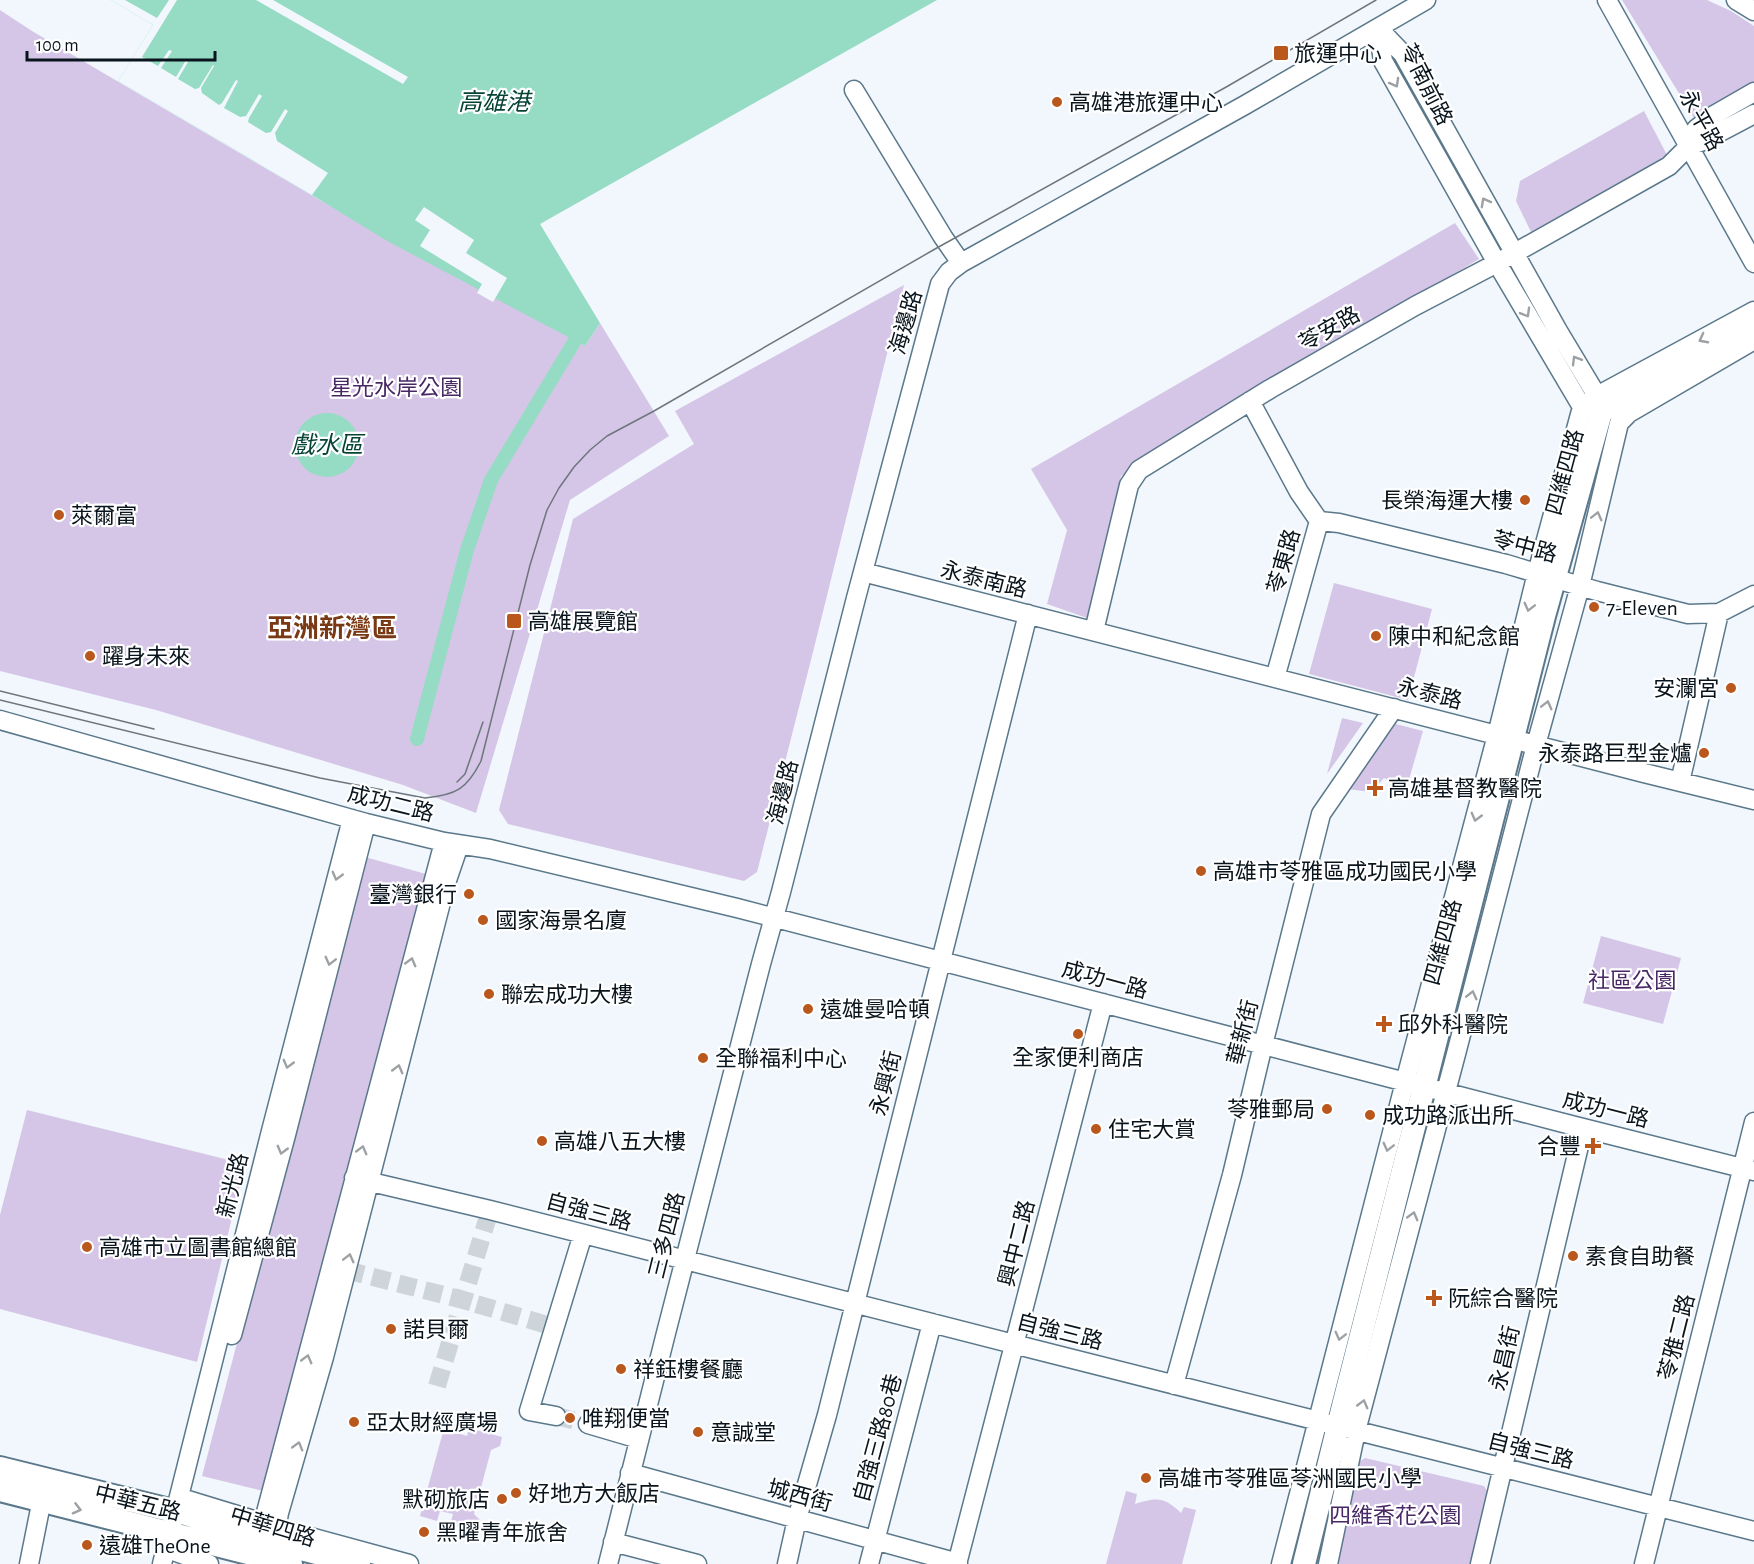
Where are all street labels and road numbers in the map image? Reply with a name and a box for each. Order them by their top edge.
street label: 苓南前路 [1396,40,1457,129]
street label: 永平路 [1676,86,1728,155]
street label: 海邊路 [885,287,926,357]
street label: 苓安路 [1295,302,1364,355]
street label: 四維四路 [1542,427,1587,518]
street label: 苓東路 [1263,526,1304,596]
street label: 苓中路 [1490,527,1560,566]
street label: 永泰南路 [938,558,1029,601]
street label: 永泰路 [1395,674,1465,713]
street label: 海邊路 [763,757,802,827]
street label: 成功二路 [345,782,436,825]
street label: 四維四路 [1420,897,1465,988]
street label: 成功一路 [1059,957,1150,1002]
street label: 華新街 [1223,997,1262,1067]
street label: 永興街 [866,1048,905,1118]
street label: 成功一路 [1560,1088,1651,1131]
street label: 新光路 [213,1150,252,1220]
street label: 自強三路 [543,1189,634,1234]
street label: 三多四路 [645,1190,688,1281]
street label: 興中二路 [995,1198,1038,1289]
street label: 苓雅二路 [1655,1292,1698,1383]
street label: 自強三路 [1014,1310,1105,1353]
street label: 永昌街 [1486,1323,1523,1393]
street label: 自強三路80巷 [849,1371,906,1505]
street label: 自強三路 [1485,1429,1576,1472]
street label: 城西街 [765,1476,835,1515]
street label: 中華五路 [92,1481,183,1524]
street label: 中華四路 [227,1503,318,1550]

